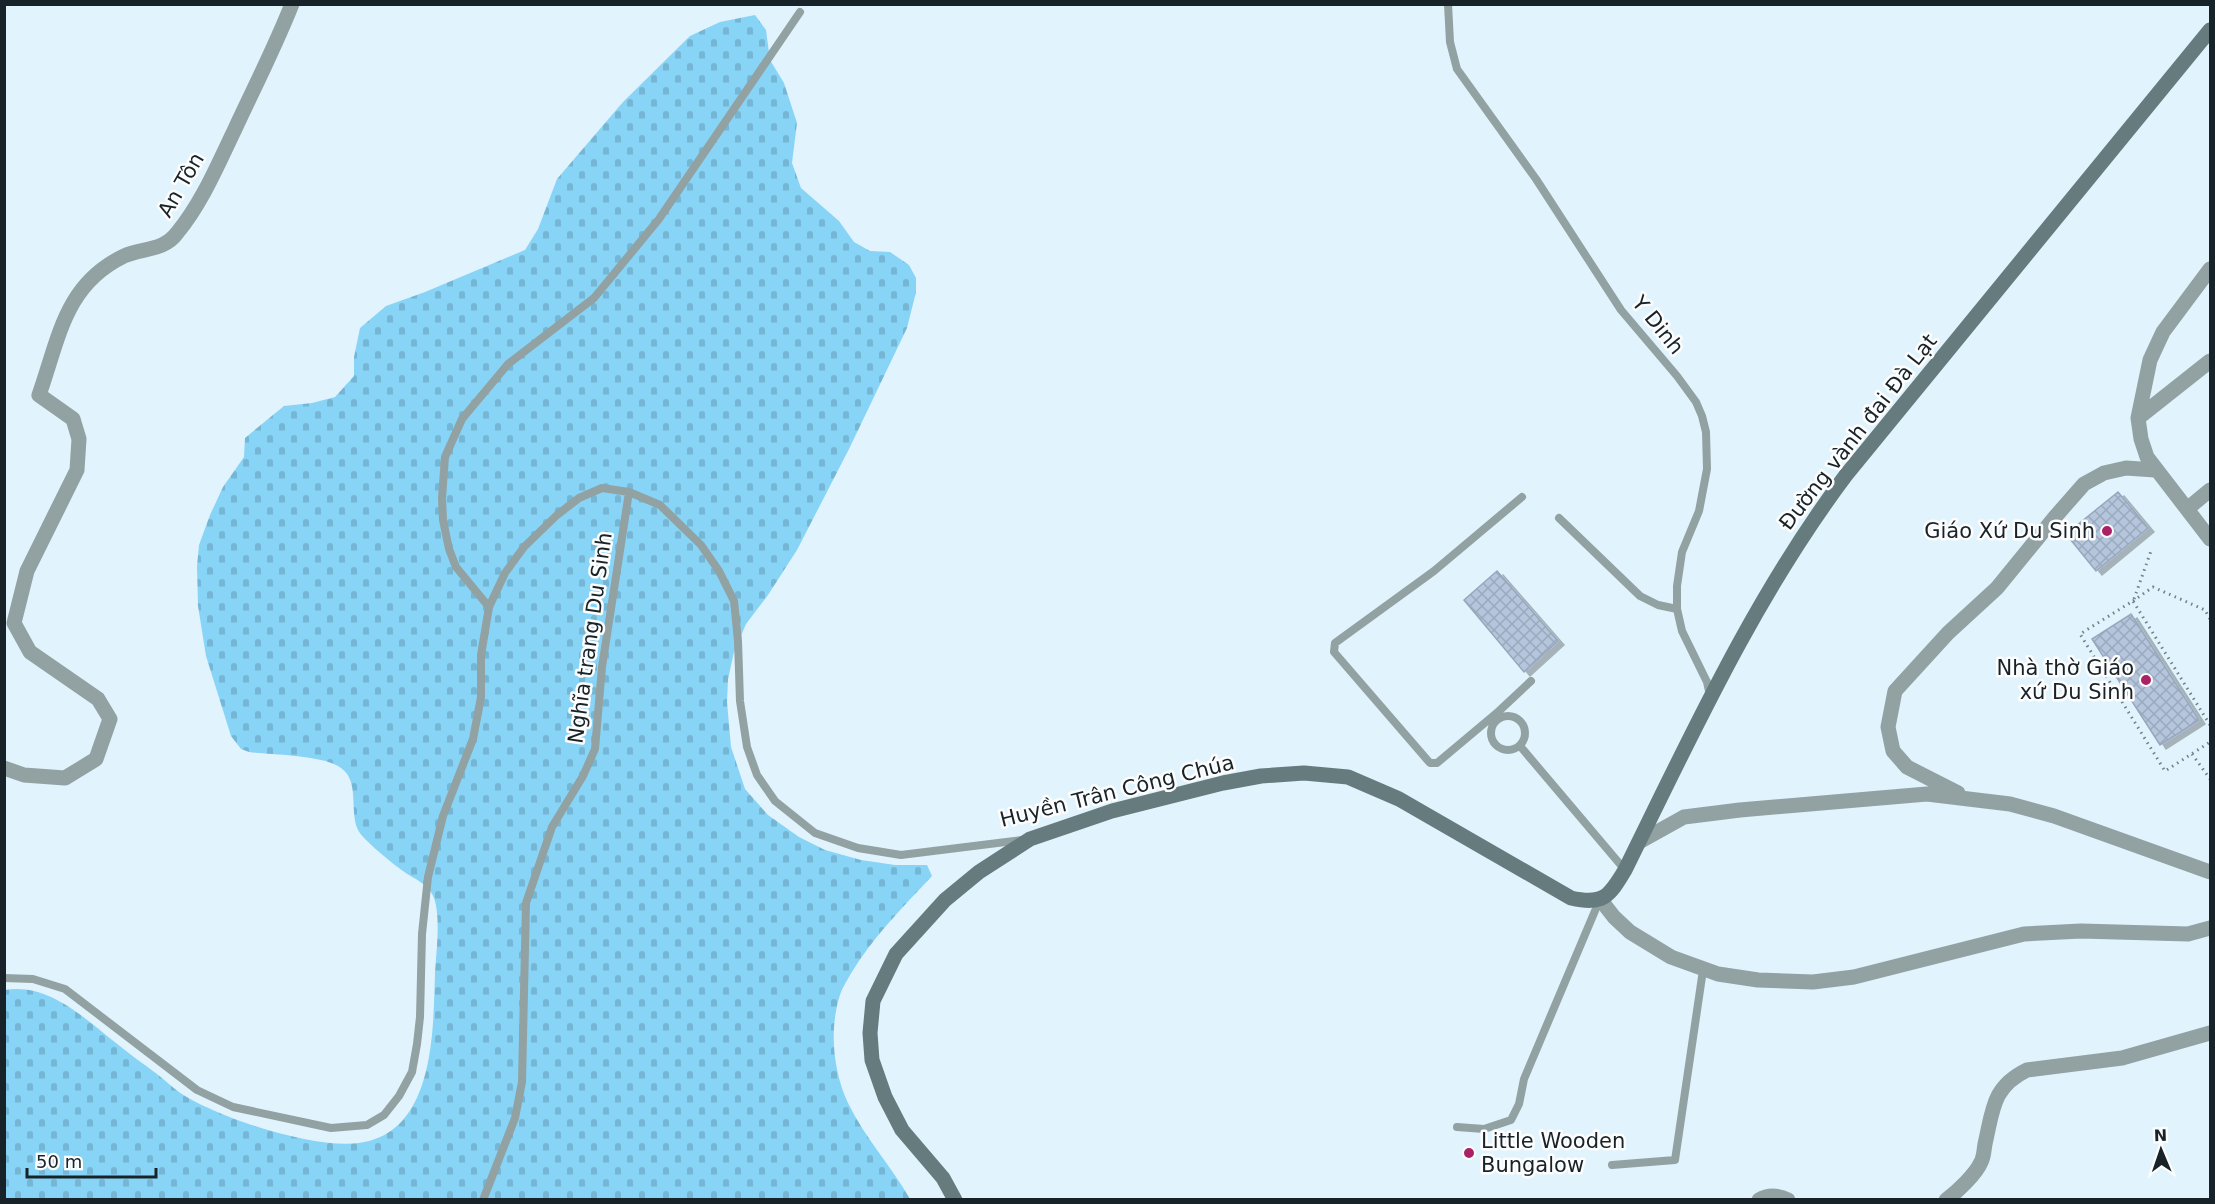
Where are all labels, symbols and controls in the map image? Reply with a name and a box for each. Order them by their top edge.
street label: An Tôn [153,148,209,222]
street label: Y Dinh [1627,290,1689,359]
street label: Đường vành đai Đà Lạt [1774,329,1942,535]
place label: Giáo Xứ Du Sinh [1924,519,2095,543]
marker: Giáo Xứ Du Sinh [2100,524,2114,538]
street label: Nghĩa trang Du Sinh [563,531,617,745]
place label: Nhà thờ Giáo xứ Du Sinh [1997,656,2134,704]
marker: Nhà thờ Giáo xứ Du Sinh [2139,673,2153,687]
street label: Huyền Trân Công Chúa [997,750,1237,832]
north arrow [2131,1120,2191,1180]
text: N [2153,1126,2168,1145]
place label: Little Wooden Bungalow [1481,1129,1625,1177]
scale bar [27,1141,156,1179]
marker: Little Wooden Bungalow [1462,1146,1476,1160]
text: 50 m [36,1151,82,1172]

